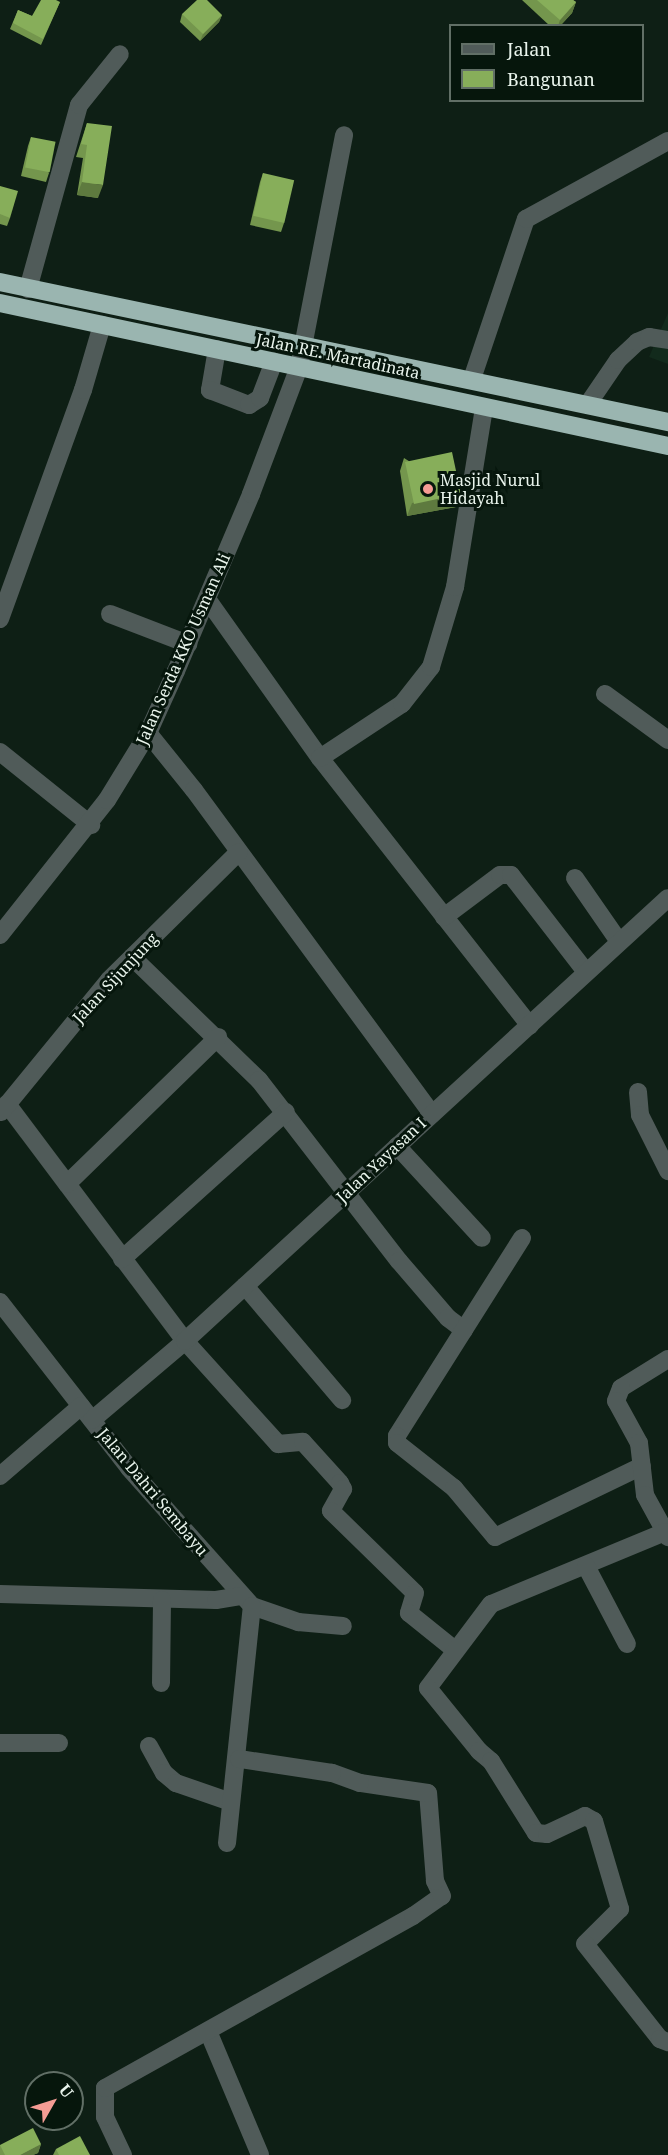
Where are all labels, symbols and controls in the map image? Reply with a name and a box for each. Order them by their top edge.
legend [449,24,644,102]
text: Jalan [507,37,551,61]
text: Bangunan [507,67,595,91]
street label: Jalan RE. Martadinata [254,329,422,383]
place label: Masjid Nurul Hidayah [440,470,540,508]
marker: Masjid Nurul Hidayah [421,482,435,496]
street label: Jalan Serda KKO Usman Ali [132,550,234,748]
street label: Jalan Sijunjung [68,929,162,1027]
street label: Jalan Yayasan I [332,1114,430,1206]
street label: Jalan Dahri Sembayu [94,1424,212,1560]
north arrow [24,2071,84,2131]
text: U [54,2079,79,2102]

